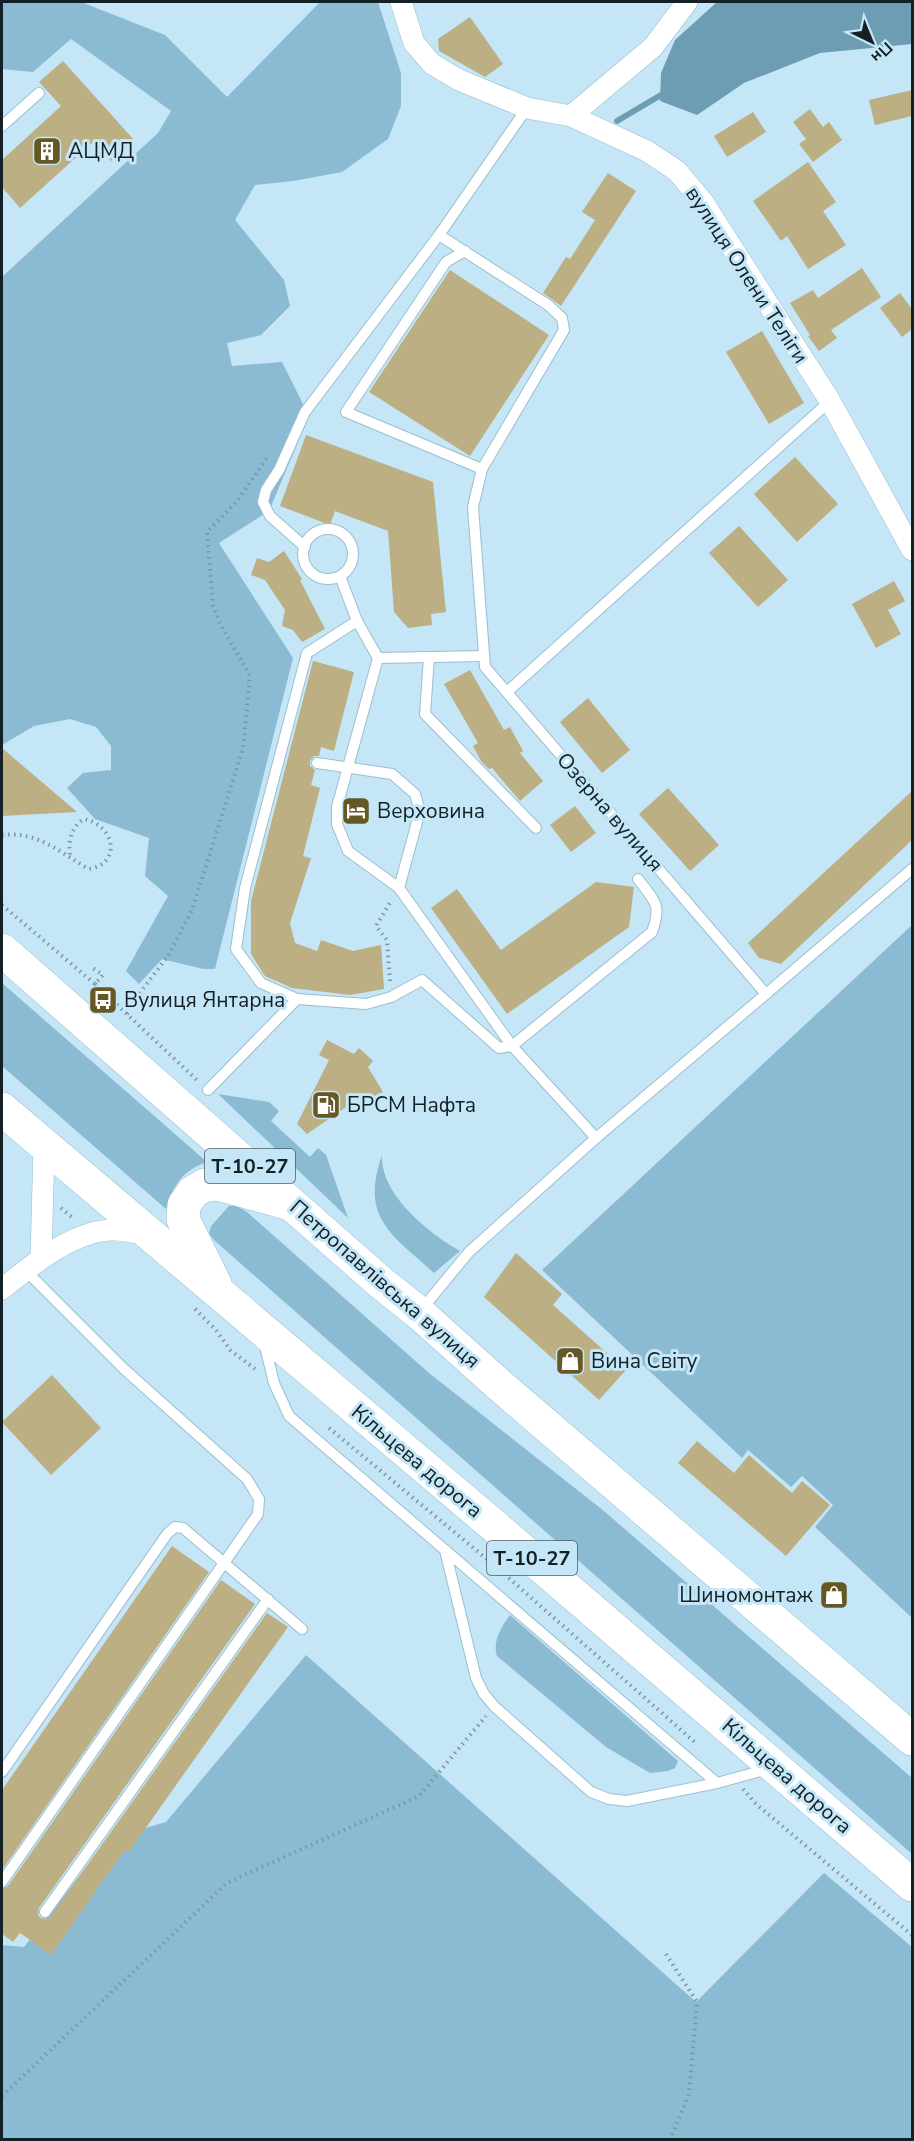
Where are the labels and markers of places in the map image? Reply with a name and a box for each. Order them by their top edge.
building icon: АЦМД [31,135,63,167]
place label: АЦМД [68,137,134,165]
hotel icon: Верховина [340,795,372,827]
place label: Верховина [377,797,485,825]
bus stop icon: Вулиця Янтарна [87,984,119,1016]
place label: Вулиця Янтарна [124,986,285,1014]
fuel station icon: БРСМ Нафта [310,1089,342,1121]
place label: БРСМ Нафта [347,1091,476,1119]
shop icon: Вина Світу [554,1345,586,1377]
place label: Вина Світу [591,1347,698,1375]
shop icon: Шиномонтаж [818,1579,850,1611]
place label: Шиномонтаж [679,1581,814,1609]

